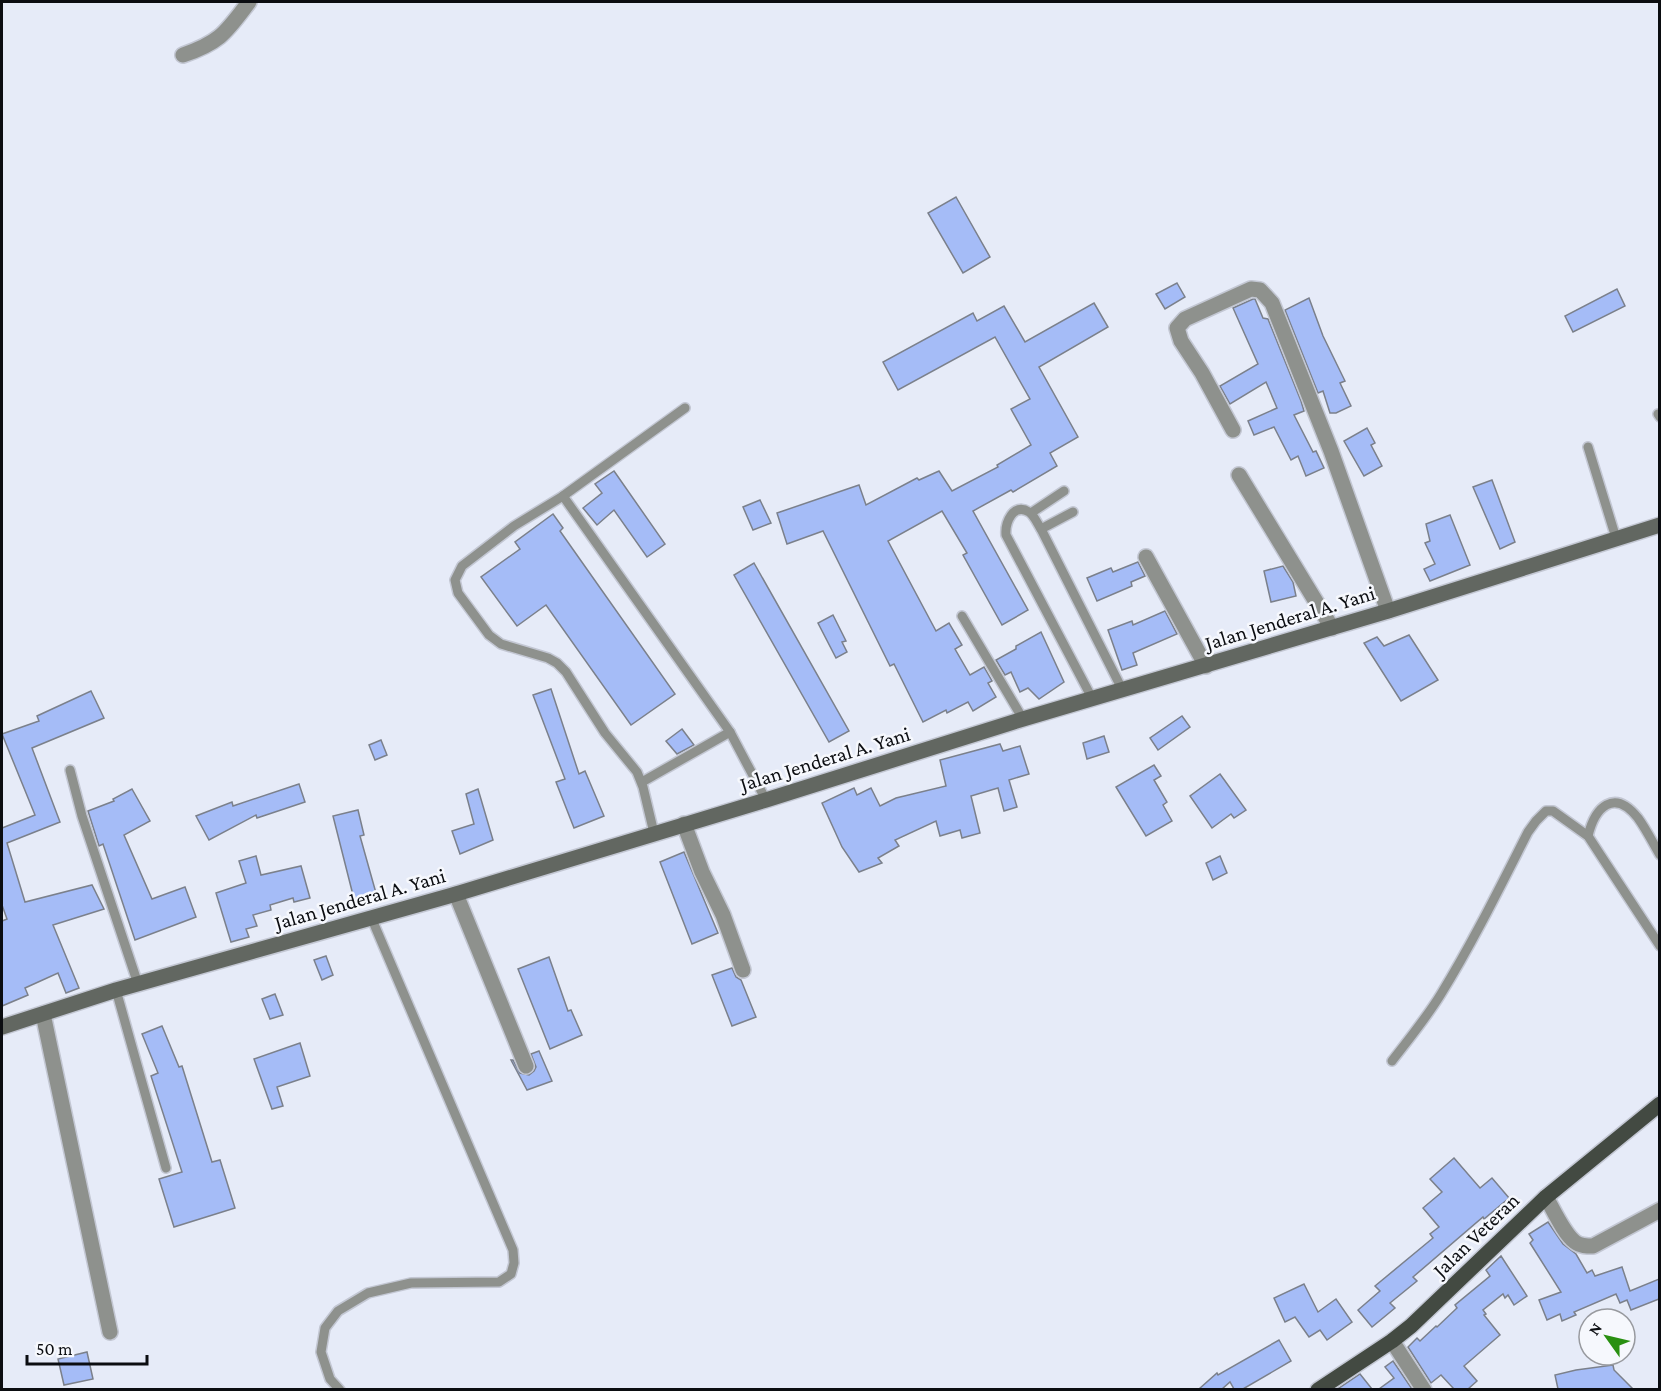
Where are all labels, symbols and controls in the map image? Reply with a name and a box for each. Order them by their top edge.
street label: Jalan Jenderal A. Yani [1200,581,1378,656]
street label: Jalan Jenderal A. Yani [735,722,913,797]
street label: Jalan Jenderal A. Yani [270,863,449,935]
street label: Jalan Veteran [1426,1188,1524,1284]
north arrow [1577,1307,1637,1367]
text: N [1585,1320,1605,1338]
scale bar [27,1328,147,1366]
text: 50 m [36,1339,73,1359]

